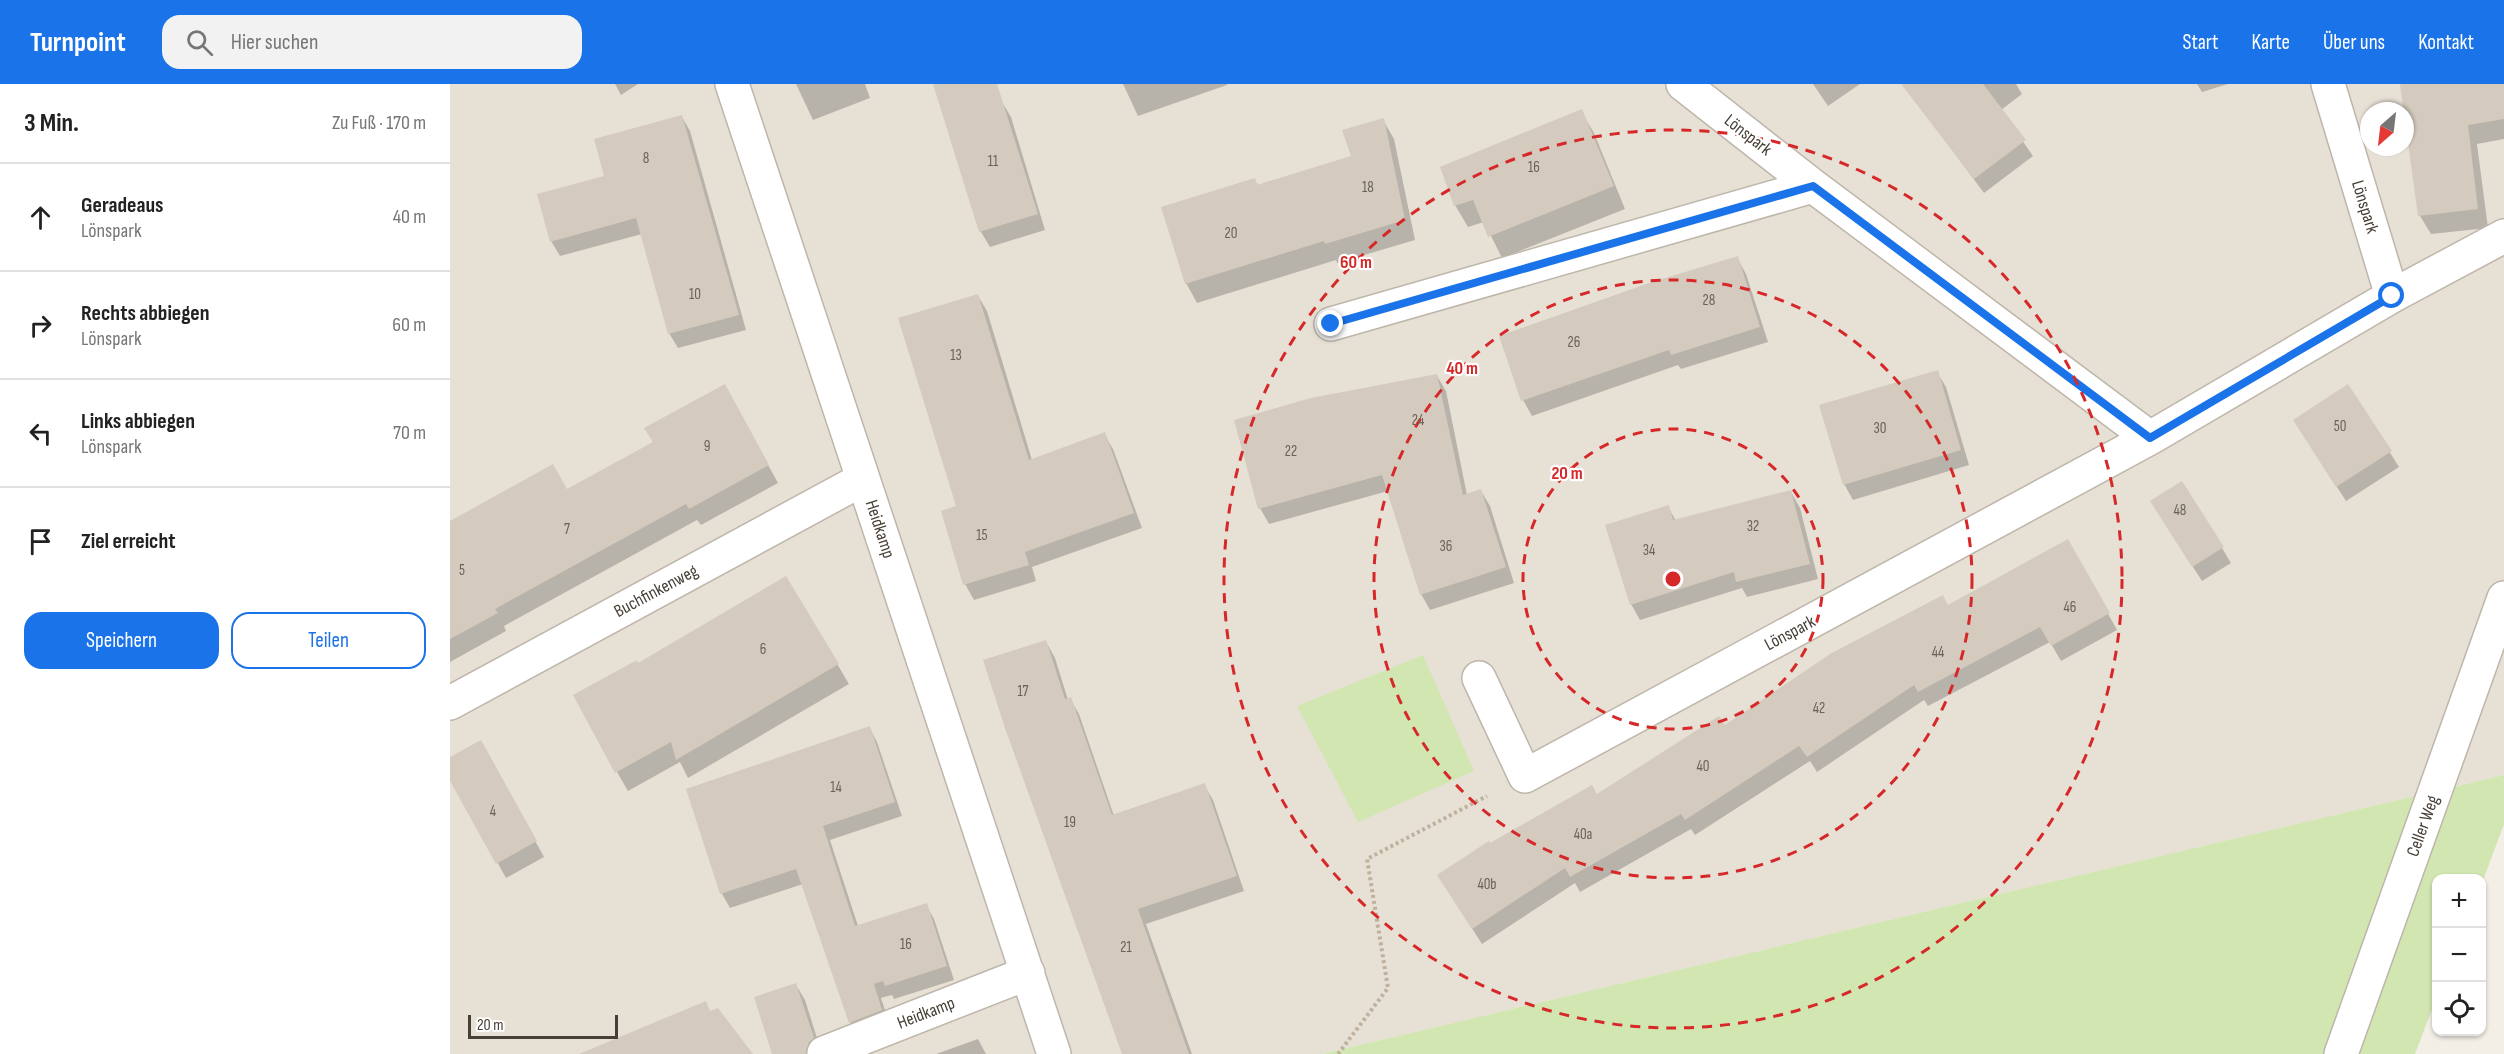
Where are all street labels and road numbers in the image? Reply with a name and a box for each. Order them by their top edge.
street label: Lönspark [1720,110,1776,160]
street label: Lönspark [2347,178,2383,236]
street label: Heidkamp [861,497,899,561]
street label: Buchfinkenweg [610,560,702,622]
street label: Lönspark [1761,611,1819,655]
street label: Celler Weg [2402,793,2444,859]
street label: Heidkamp [894,992,958,1034]

